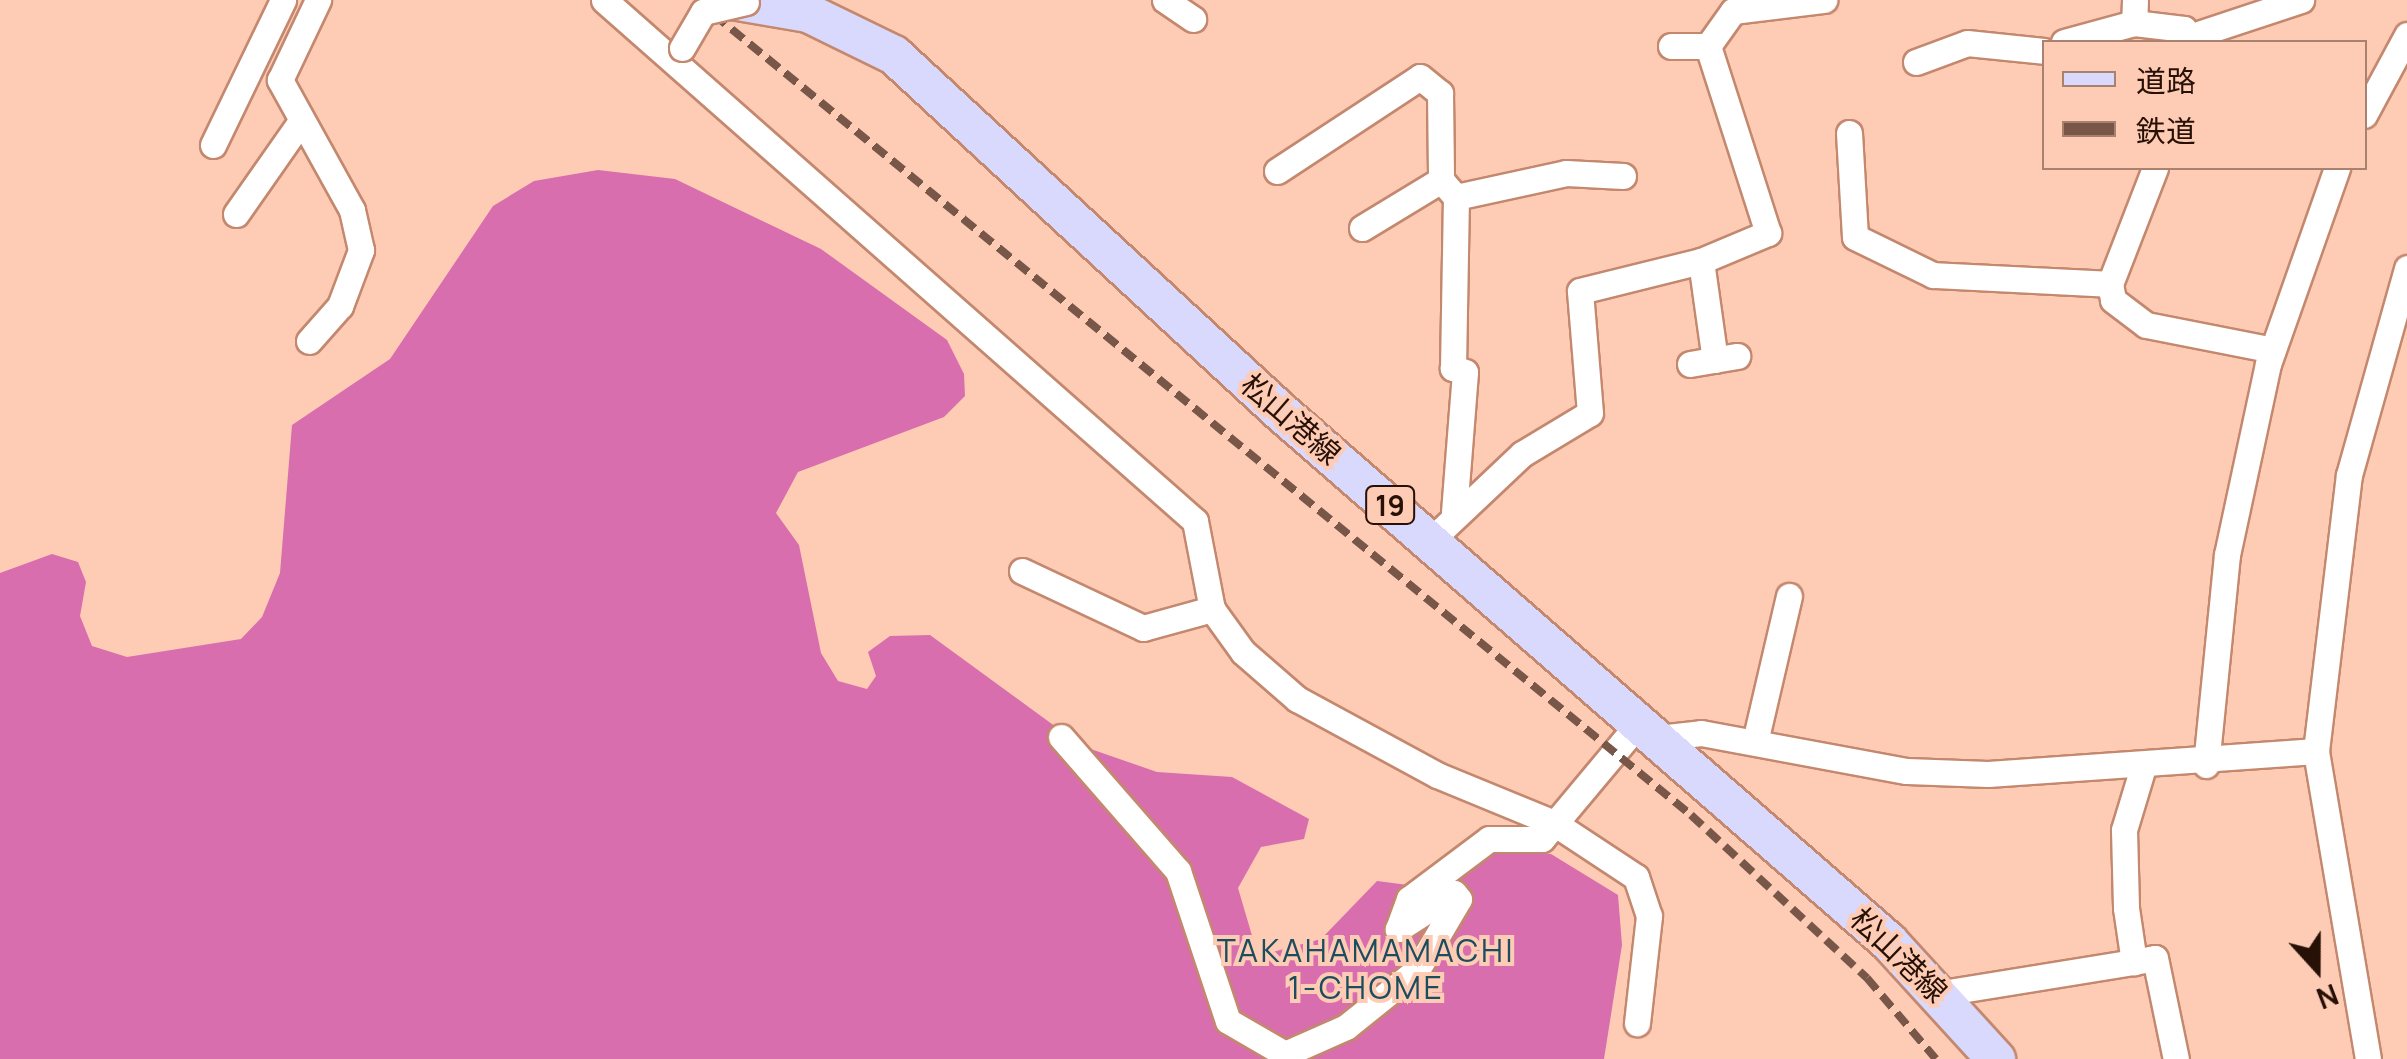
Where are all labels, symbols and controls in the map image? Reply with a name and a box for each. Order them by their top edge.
legend [2042,40,2367,170]
text: 道路 [2136,60,2196,101]
text: 鉄道 [2136,110,2196,151]
street label: 松山港線 [1234,366,1348,472]
road number: 19 [1365,482,1415,528]
street label: 松山港線 [1843,900,1955,1010]
north arrow [2267,919,2367,1019]
district label: TAKAHAMAMACHI 1-CHOME [1217,932,1515,1007]
text: N [2312,976,2344,1018]

